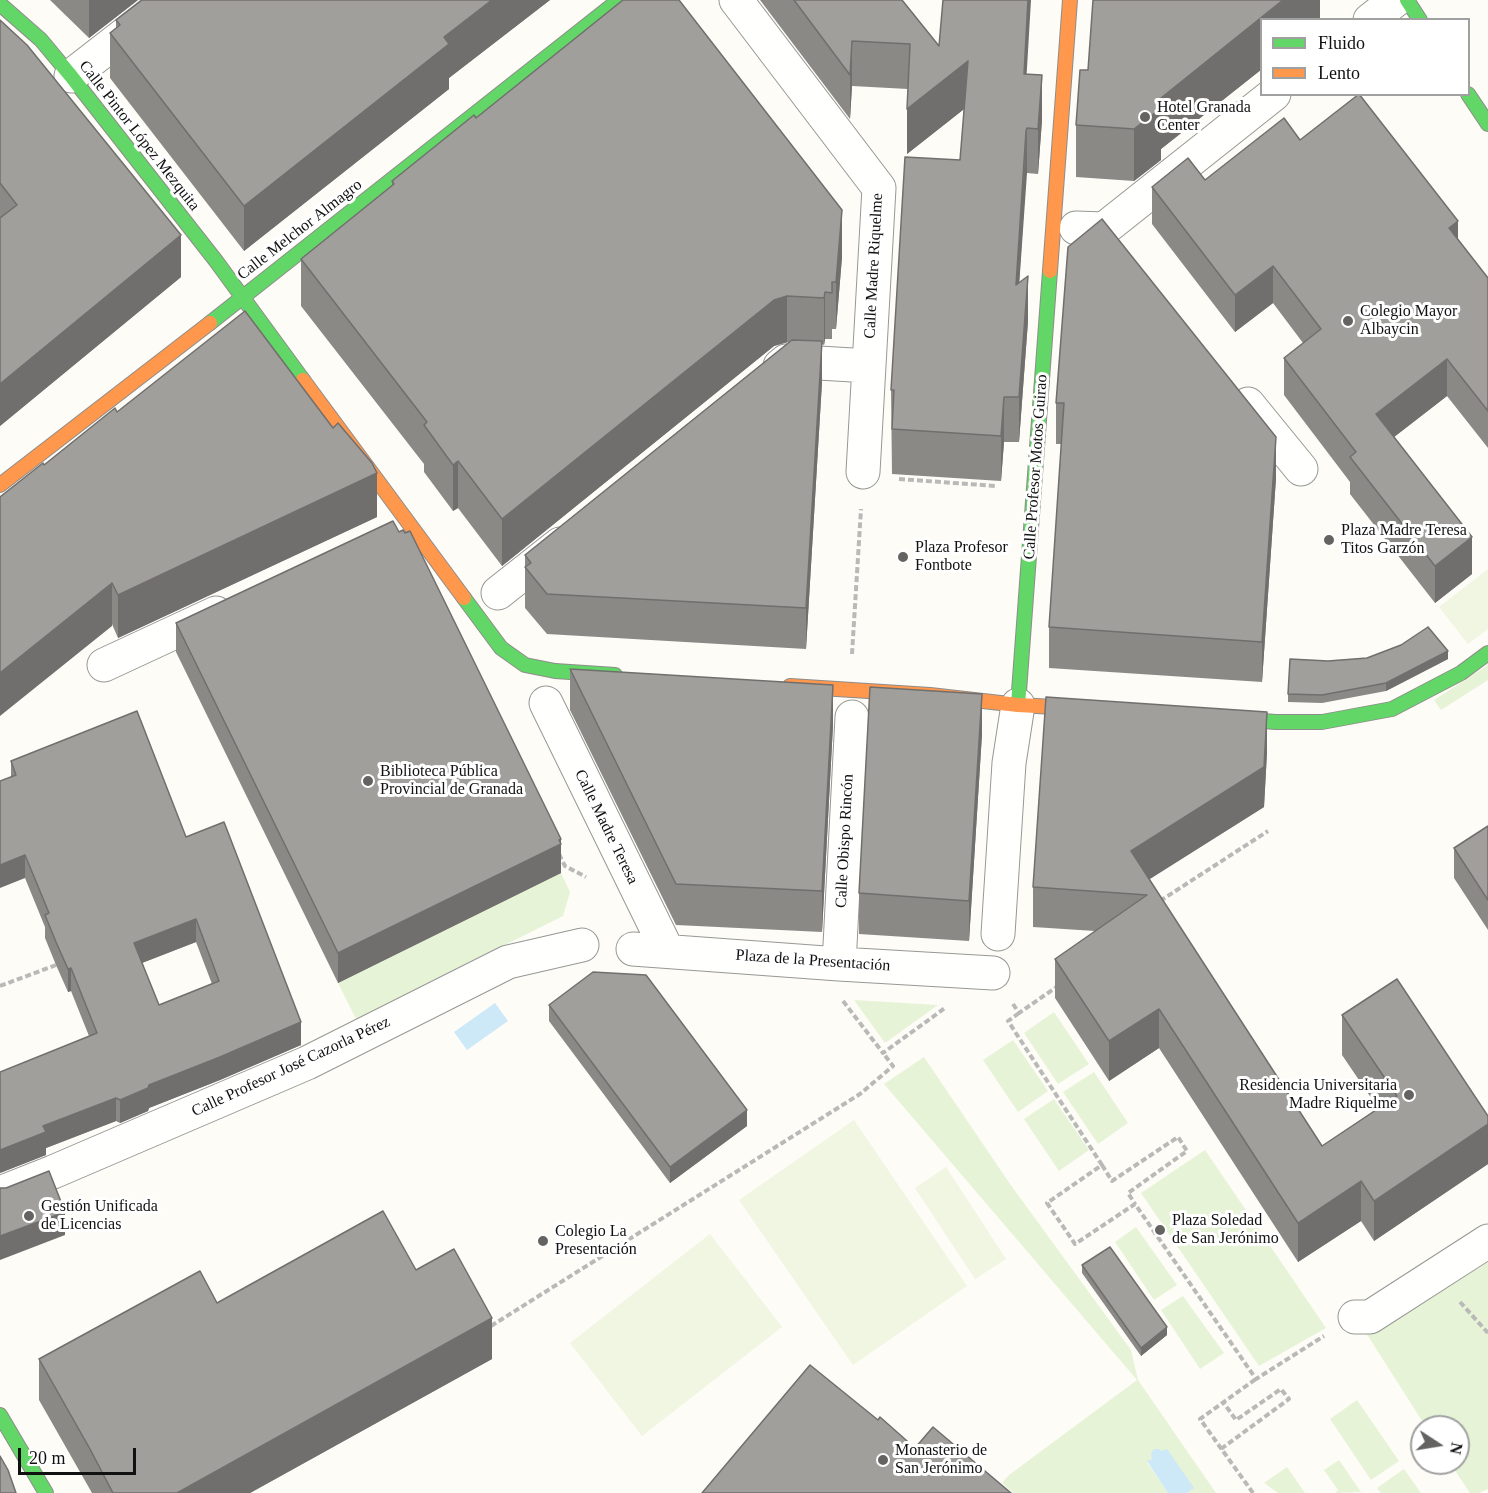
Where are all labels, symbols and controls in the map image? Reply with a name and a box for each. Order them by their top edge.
legend [1260,18,1470,96]
text: Fluido [1318,33,1365,53]
street label: Calle Pintor López Mezquita [74,57,204,215]
text: Lento [1318,63,1360,83]
place label: Hotel Granada Center [1157,98,1251,136]
marker: Hotel Granada Center [1138,110,1152,124]
street label: Calle Melchor Almagro [234,175,366,285]
street label: Calle Madre Riquelme [861,193,887,339]
place label: Colegio Mayor Albaycin [1360,302,1457,340]
marker: Colegio Mayor Albaycin [1341,314,1355,328]
street label: Calle Profesor Motos Guirao [1020,374,1052,560]
place label: Plaza Madre Teresa Titos Garzón [1341,521,1467,559]
marker: Plaza Madre Teresa Titos Garzón [1322,533,1336,547]
place label: Plaza Profesor Fontbote [915,538,1008,576]
marker: Plaza Profesor Fontbote [896,550,910,564]
place label: Biblioteca Pública Provincial de Granada [380,762,523,800]
street label: Calle Madre Teresa [570,767,642,887]
street label: Calle Obispo Rincón [832,773,858,909]
marker: Biblioteca Pública Provincial de Granada [361,774,375,788]
street label: Plaza de la Presentación [735,946,891,976]
street label: Calle Profesor José Cazorla Pérez [189,1012,393,1122]
place label: Residencia Universitaria Madre Riquelme [1239,1076,1397,1114]
marker: Residencia Universitaria Madre Riquelme [1402,1088,1416,1102]
place label: Gestión Unificada de Licencias [41,1197,158,1235]
marker: Gestión Unificada de Licencias [22,1209,36,1223]
place label: Plaza Soledad de San Jerónimo [1172,1211,1279,1249]
place label: Colegio La Presentación [555,1222,637,1260]
marker: Plaza Soledad de San Jerónimo [1153,1223,1167,1237]
marker: Colegio La Presentación [536,1234,550,1248]
north arrow [1410,1415,1470,1475]
scale bar [21,1436,140,1474]
place label: Monasterio de San Jerónimo [895,1441,987,1479]
text: N [1447,1441,1466,1456]
text: 20 m [29,1448,66,1468]
marker: Monasterio de San Jerónimo [876,1453,890,1467]

